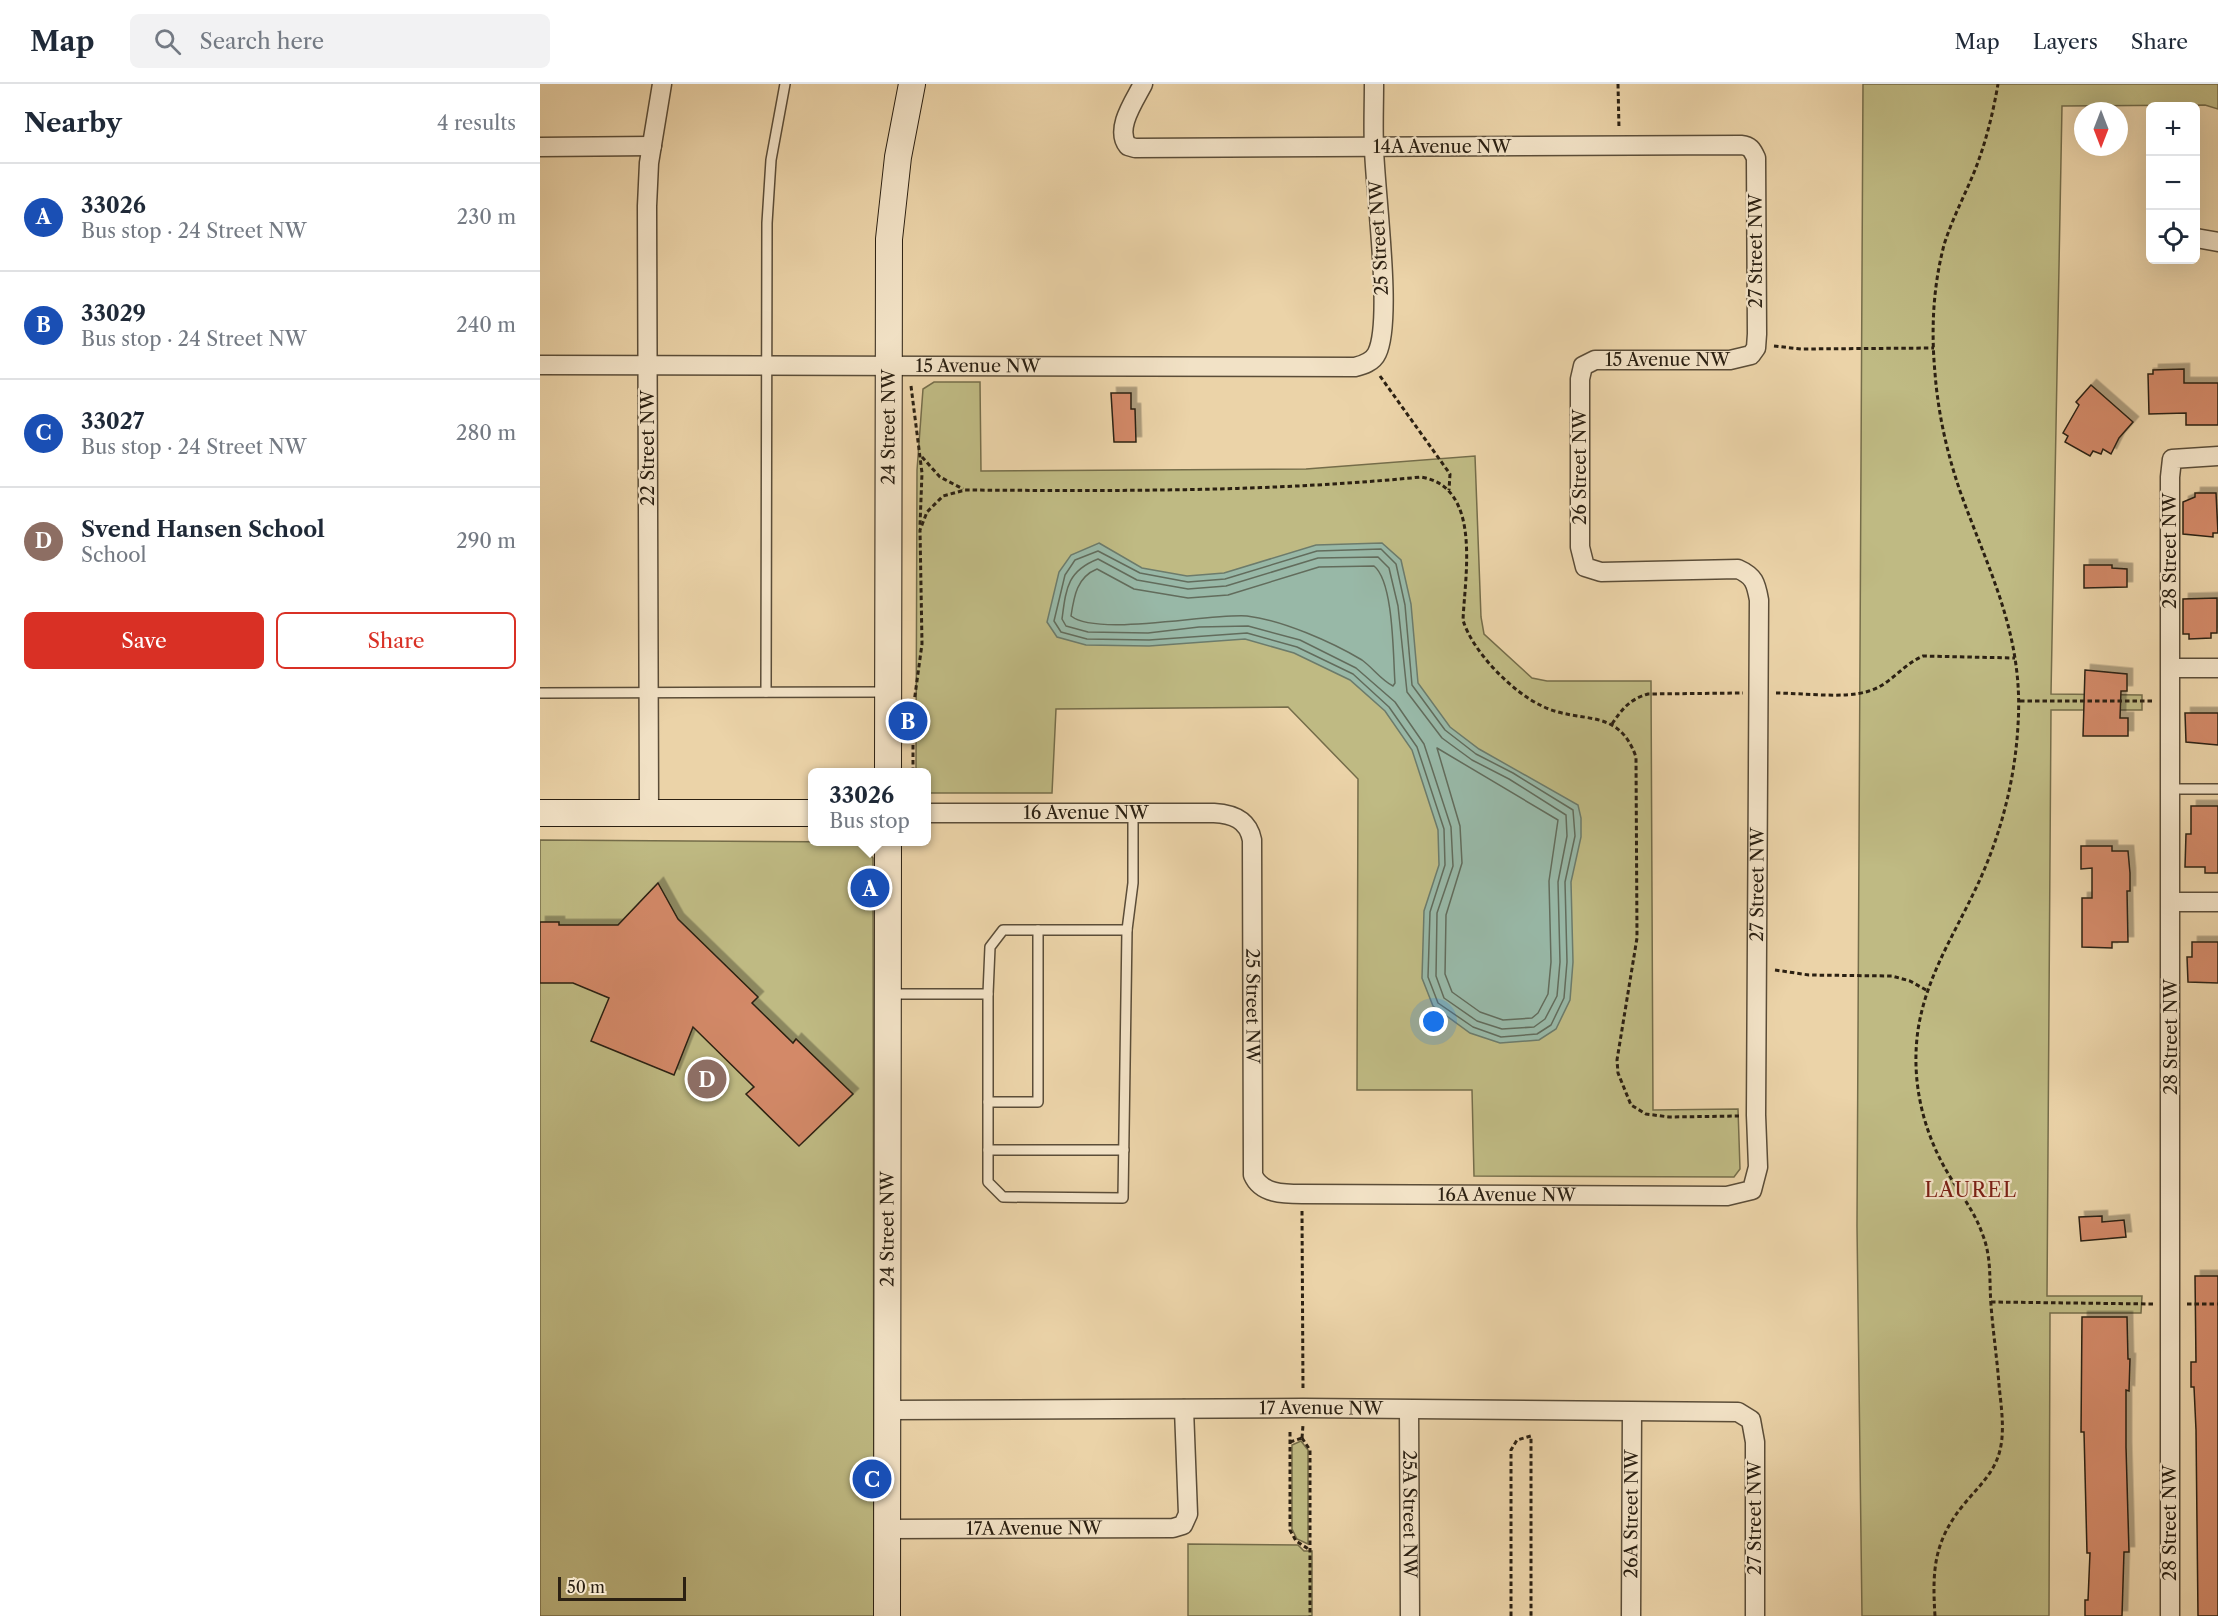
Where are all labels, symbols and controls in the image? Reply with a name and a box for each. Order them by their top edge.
search box [130,14,550,68]
text: Map [30,24,94,58]
icon: search [151,25,184,58]
text: Search here [199,28,324,55]
text: Map [1955,29,2000,54]
text: Layers [2033,29,2098,54]
text: Share [2131,29,2188,54]
north arrow [2074,102,2128,156]
map controls [2146,102,2200,264]
button: + [2146,102,2200,156]
text: Nearby [24,107,122,139]
text: 4 results [437,111,516,135]
street label: 14A Avenue NW [1373,136,1512,158]
button: − [2146,156,2200,210]
street label: 25 Street NW [1365,179,1393,296]
text: 33026 [81,192,146,219]
street label: 27 Street NW [1745,193,1767,308]
text: A [36,205,51,229]
text: 230 m [457,205,516,229]
button: locate [2146,210,2200,264]
text: Bus stop · 24 Street NW [81,219,307,243]
text: 33029 [81,300,146,327]
text: B [36,313,51,337]
text: 240 m [456,313,516,337]
text: Bus stop · 24 Street NW [81,327,307,351]
street label: 15 Avenue NW [1605,349,1731,371]
street label: 15 Avenue NW [916,355,1042,377]
street label: 24 Street NW [878,368,900,485]
street label: 22 Street NW [637,389,659,506]
text: 33027 [81,408,144,435]
street label: 26 Street NW [1569,408,1591,525]
text: C [35,421,52,445]
text: 280 m [456,421,516,445]
text: Bus stop · 24 Street NW [81,435,307,459]
street label: 28 Street NW [2159,492,2181,609]
text: Svend Hansen School [81,516,325,543]
text: D [35,529,52,553]
text: 290 m [456,529,516,553]
text: School [81,543,146,567]
button: Save [24,612,264,669]
button: Share [276,612,516,669]
pin: B [888,698,928,744]
popup [808,768,931,846]
text: 33026 [829,782,894,809]
street label: 16 Avenue NW [1023,802,1150,824]
text: Bus stop [829,809,910,833]
street label: 27 Street NW [1746,826,1769,942]
pin: A [850,866,890,910]
street label: 25 Street NW [1241,948,1264,1065]
street label: 28 Street NW [2160,978,2182,1095]
your location [1419,1007,1448,1036]
pin: D [688,1056,726,1102]
street label: 24 Street NW [876,1170,899,1287]
district label: LAUREL [1924,1178,2018,1202]
street label: 16A Avenue NW [1438,1184,1577,1206]
street label: 17 Avenue NW [1259,1397,1384,1420]
street label: 26A Street NW [1620,1448,1643,1578]
street label: 25A Street NW [1398,1450,1421,1579]
pin: C [852,1456,892,1502]
street label: 27 Street NW [1744,1460,1766,1575]
street label: 28 Street NW [2159,1464,2181,1581]
street label: 17A Avenue NW [966,1517,1103,1540]
scale bar [558,1574,686,1602]
text: 50 m [567,1577,605,1597]

